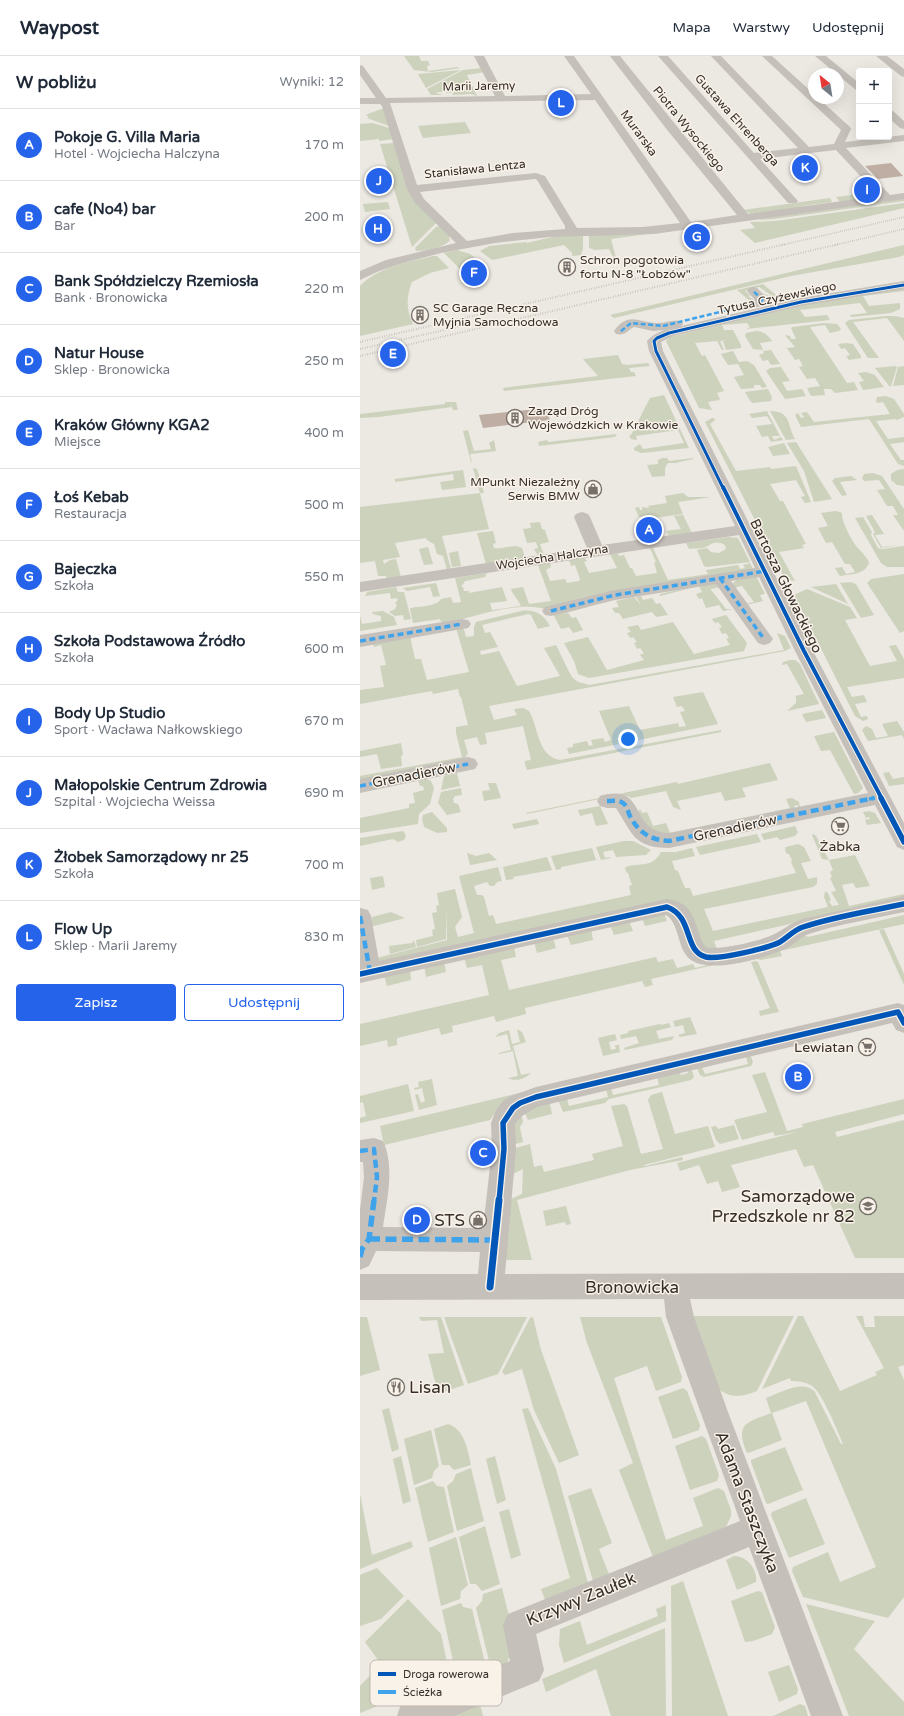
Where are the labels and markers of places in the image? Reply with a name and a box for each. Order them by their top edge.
pin: L [548,88,574,118]
pin: K [792,153,818,183]
pin: J [366,166,392,196]
pin: I [854,175,880,205]
pin: H [365,214,391,244]
pin: G [684,222,710,252]
place label: Schron pogotowia fortu N-8 "Łobzów" [580,253,691,281]
building icon: Schron pogotowia fortu N-8 "Łobzów" [557,257,577,277]
pin: F [461,258,487,288]
place label: SC Garage Ręczna Myjnia Samochodowa [433,301,559,329]
building icon: SC Garage Ręczna Myjnia Samochodowa [410,305,430,325]
pin: E [380,339,406,369]
place label: Zarząd Dróg Wojewódzkich w Krakowie [528,404,678,432]
building icon: Zarząd Dróg Wojewódzkich w Krakowie [505,408,525,428]
place label: MPunkt Niezależny Serwis BMW [470,475,581,503]
shop icon: MPunkt Niezależny Serwis BMW [583,479,603,499]
pin: A [636,515,662,545]
supermarket icon: Żabka [830,816,850,836]
place label: Żabka [820,838,861,855]
supermarket icon: Lewiatan [857,1037,877,1057]
place label: Lewiatan [794,1039,854,1056]
pin: B [785,1062,811,1092]
pin: C [470,1138,496,1168]
place label: Samorządowe Przedszkole nr 82 [711,1186,855,1227]
school or university icon: Samorządowe Przedszkole nr 82 [858,1196,878,1216]
pin: D [404,1205,430,1235]
place label: STS [434,1210,465,1231]
shop icon: STS [468,1210,488,1230]
restaurant icon: Lisan [386,1377,406,1397]
place label: Lisan [409,1377,451,1398]

